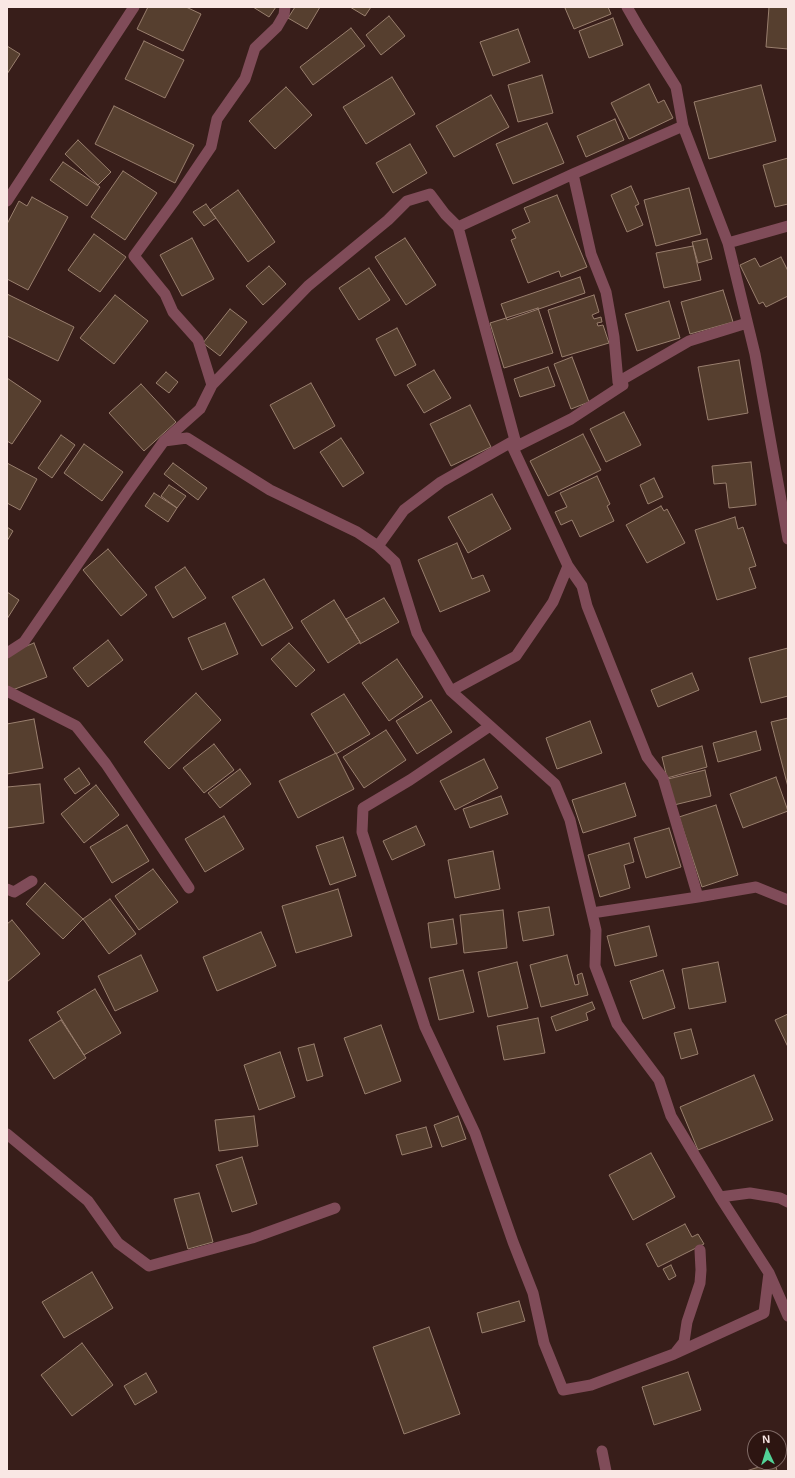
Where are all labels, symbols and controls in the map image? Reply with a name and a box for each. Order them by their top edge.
north arrow [747,1430,787,1470]
text: N [762,1433,771,1445]

